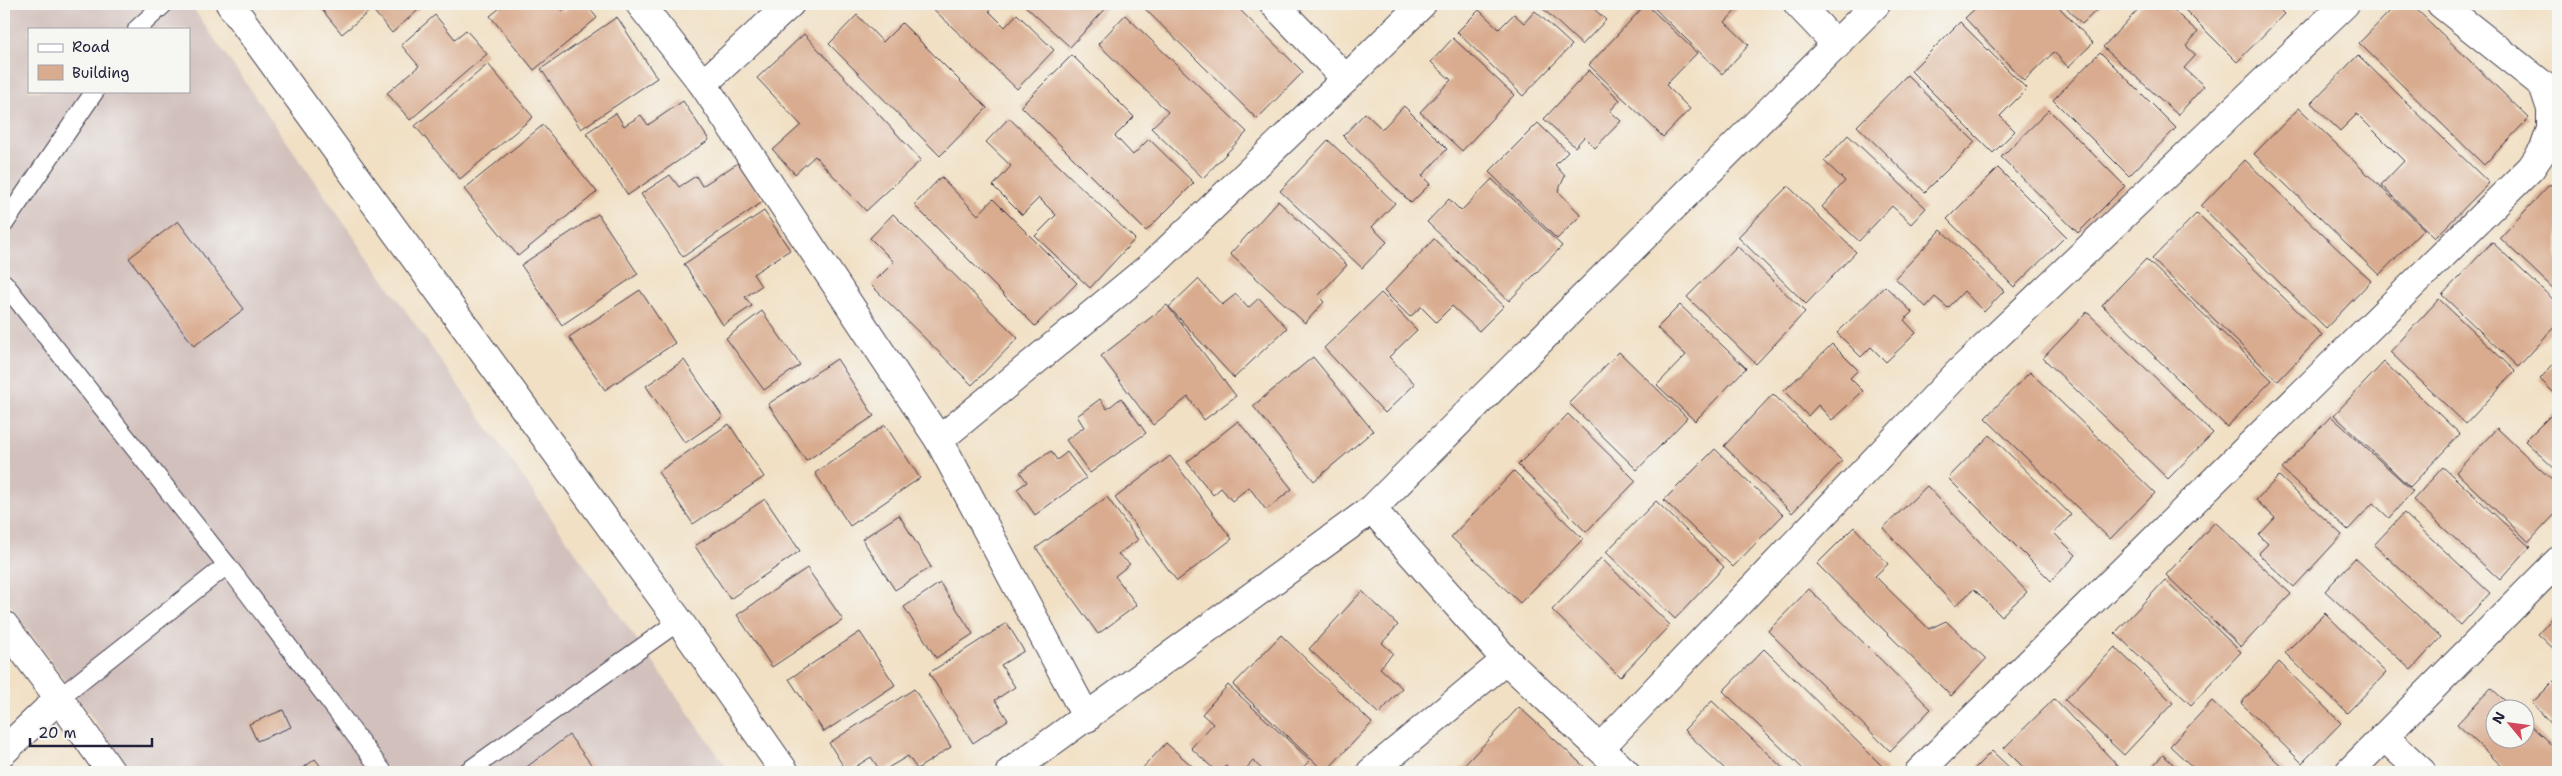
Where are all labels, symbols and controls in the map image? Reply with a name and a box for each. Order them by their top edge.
legend [28,28,190,92]
text: Road [72,37,110,57]
text: Building [72,63,129,83]
north arrow [2484,698,2534,748]
text: N [2488,708,2509,727]
scale bar [30,716,152,748]
text: 20 m [38,723,77,743]

